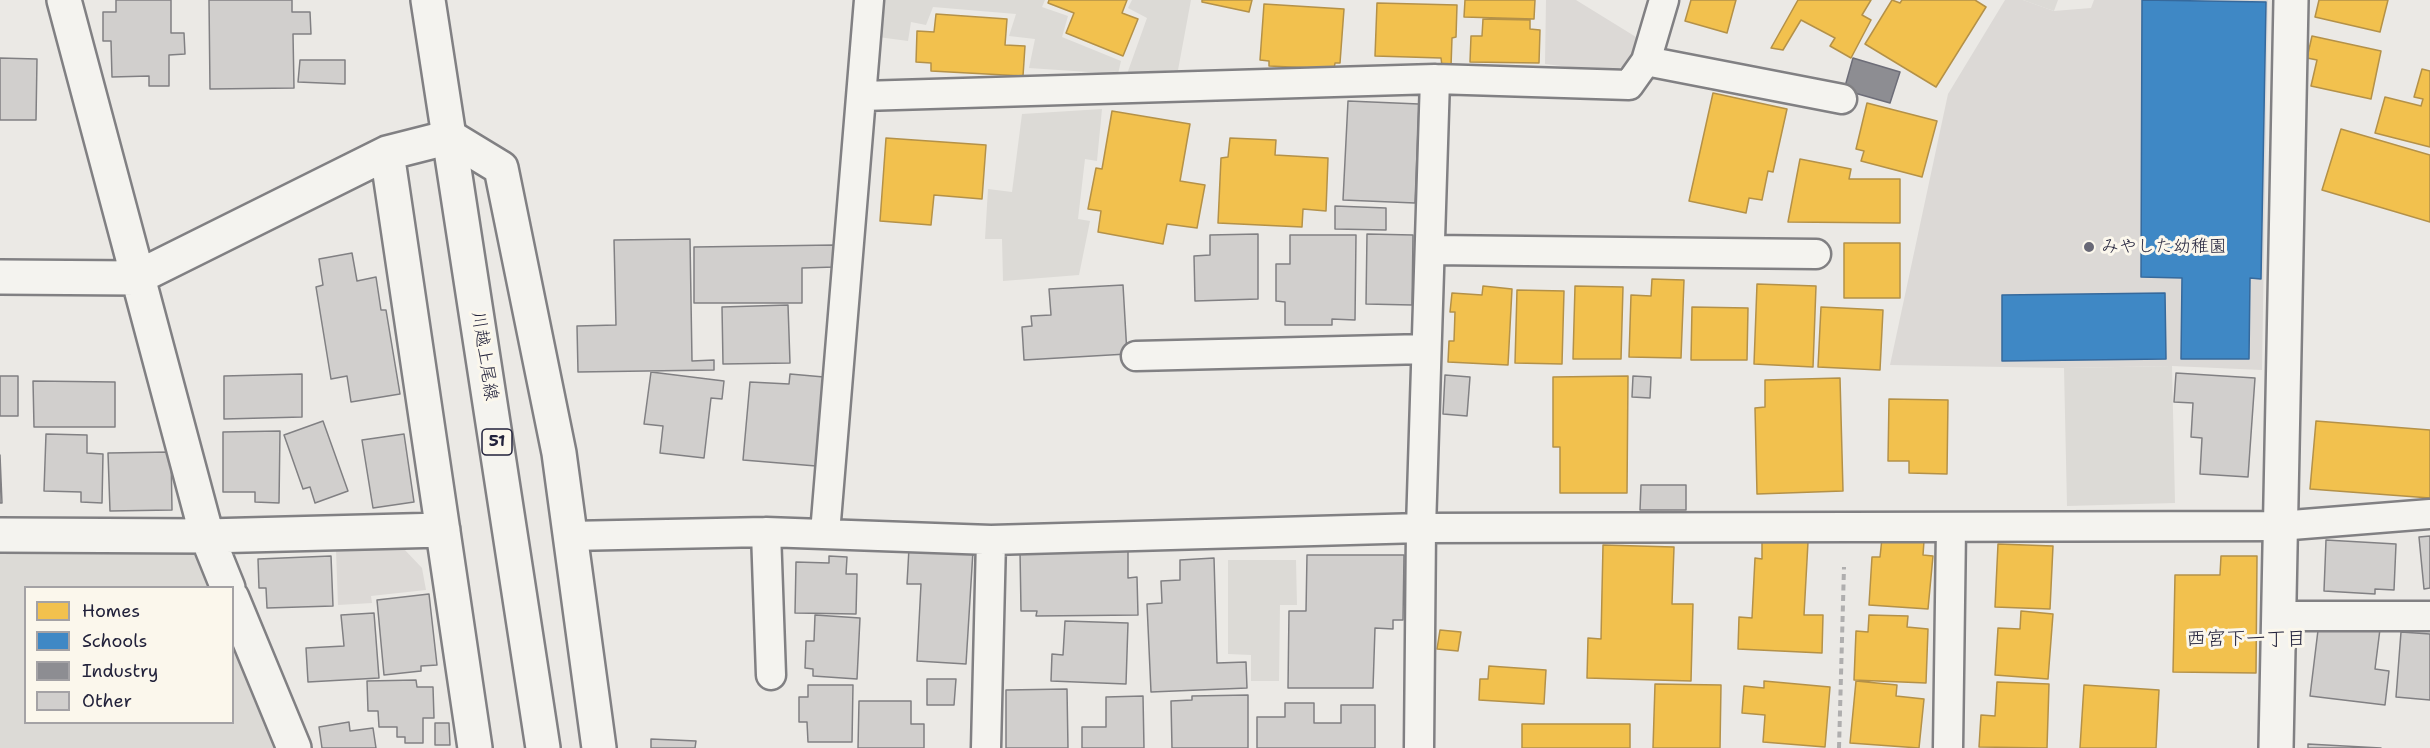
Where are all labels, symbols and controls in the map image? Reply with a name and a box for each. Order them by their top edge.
place label: みやした幼稚園 [2101,236,2227,258]
marker: みやした幼稚園 [2082,240,2096,254]
street label: 川越上尾線 [466,310,502,402]
road number: 51 [482,429,512,455]
legend [24,586,234,724]
text: Homes [82,599,140,623]
district label: 西宮下一丁目 [2186,628,2306,652]
text: Schools [82,629,148,653]
text: Industry [82,659,158,683]
text: Other [82,689,132,713]

